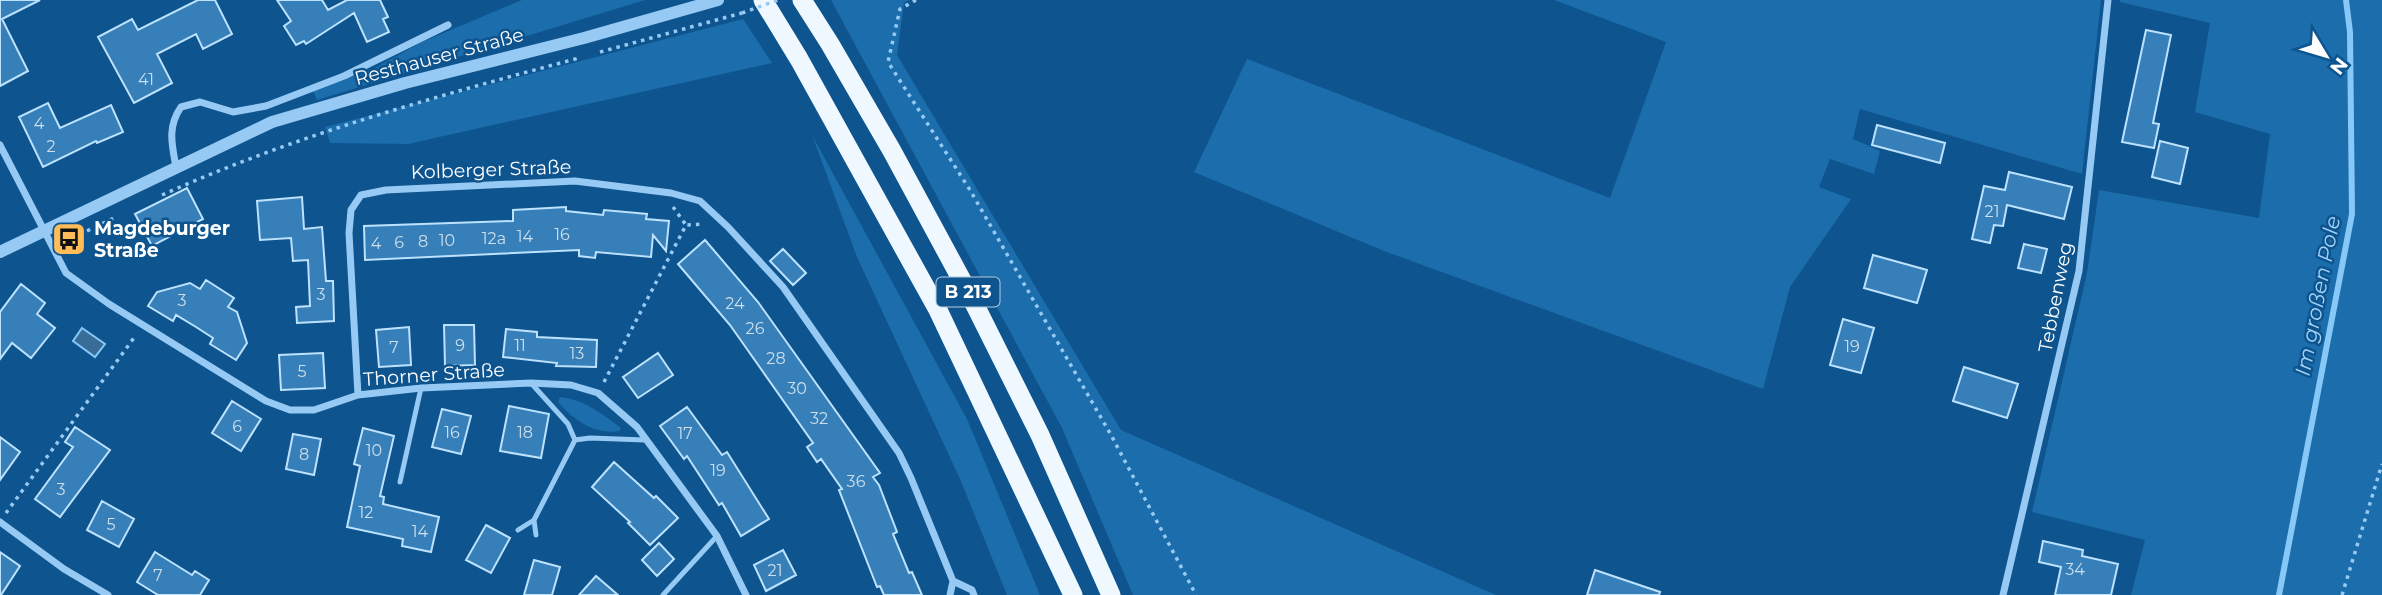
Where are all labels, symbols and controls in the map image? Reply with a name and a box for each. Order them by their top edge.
north arrow [2291,21,2361,91]
street label: Resthauser Straße [352,23,526,90]
text: N [2325,53,2353,79]
house number: 41 [138,70,154,89]
house number: 4 [34,114,45,133]
house number: 2 [46,137,56,156]
street label: Kolberger Straße [410,155,572,184]
house number: 21 [1985,202,1999,221]
water label: Im großen Pole [2290,214,2345,378]
place label: Magdeburger Straße [94,217,230,262]
bus stop icon: Magdeburger Straße [50,220,88,258]
house number: 16 [554,225,570,244]
house number: 14 [517,227,534,246]
house number: 12a [482,229,506,248]
house number: 10 [439,231,455,250]
house number: 8 [418,232,428,251]
house number: 6 [394,233,404,252]
house number: 4 [371,234,382,253]
street label: Tebbenweg [2034,240,2077,354]
road number: B 213 [936,278,1000,306]
house number: 3 [316,285,326,304]
house number: 3 [177,291,187,310]
house number: 24 [725,294,745,313]
house number: 26 [746,319,765,338]
house number: 9 [455,336,465,355]
house number: 11 [514,336,526,355]
house number: 19 [1844,337,1860,356]
house number: 7 [389,338,399,357]
house number: 13 [570,344,584,363]
house number: 28 [766,349,786,368]
street label: Thorner Straße [363,358,506,391]
house number: 5 [297,362,307,381]
house number: 30 [787,379,807,398]
house number: 32 [810,409,828,428]
house number: 6 [232,417,242,436]
house number: 16 [444,423,460,442]
house number: 18 [517,423,533,442]
house number: 17 [677,424,693,443]
house number: 10 [366,441,382,460]
house number: 8 [299,445,309,464]
house number: 19 [710,461,726,480]
house number: 36 [847,472,866,491]
house number: 3 [56,480,66,499]
house number: 12 [359,503,373,522]
house number: 5 [106,515,116,534]
house number: 14 [412,522,429,541]
house number: 34 [2065,560,2085,579]
house number: 21 [768,561,782,580]
house number: 7 [153,566,163,585]

